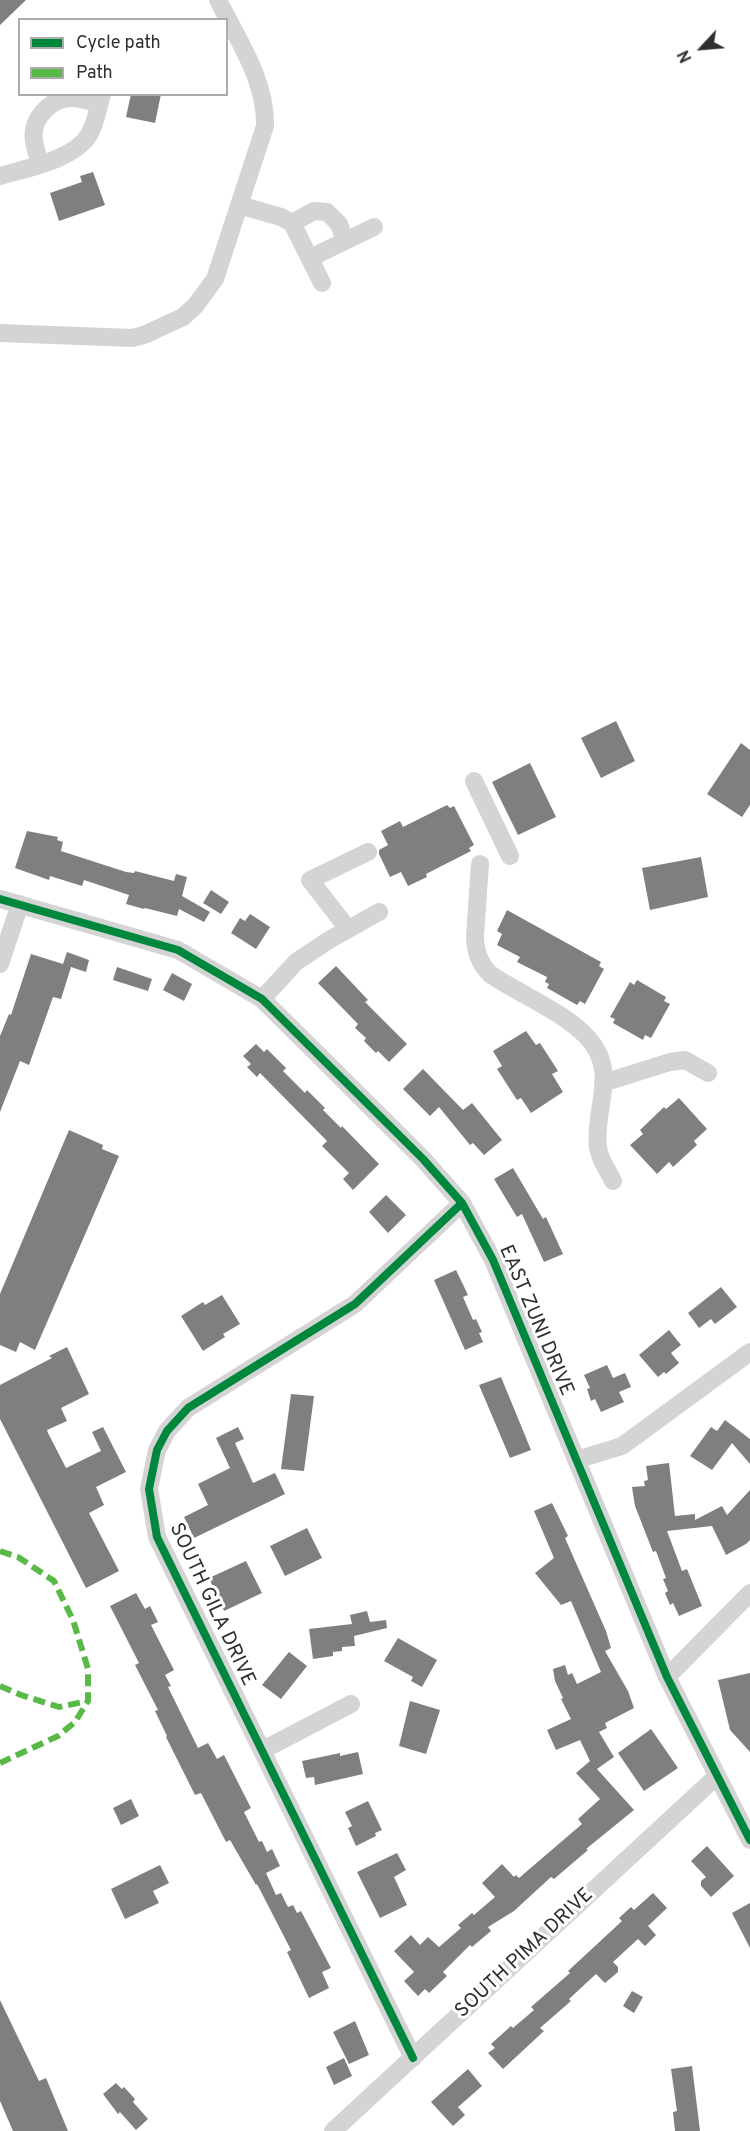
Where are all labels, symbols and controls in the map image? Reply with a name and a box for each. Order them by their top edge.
legend [18,18,228,96]
north arrow [672,18,732,78]
text: Cycle path [76,32,161,55]
text: N [674,46,697,65]
text: Path [76,62,113,85]
street label: EAST ZUNI DRIVE [492,1242,578,1400]
street label: SOUTH GILA DRIVE [163,1520,259,1690]
street label: SOUTH PIMA DRIVE [451,1884,599,2024]

